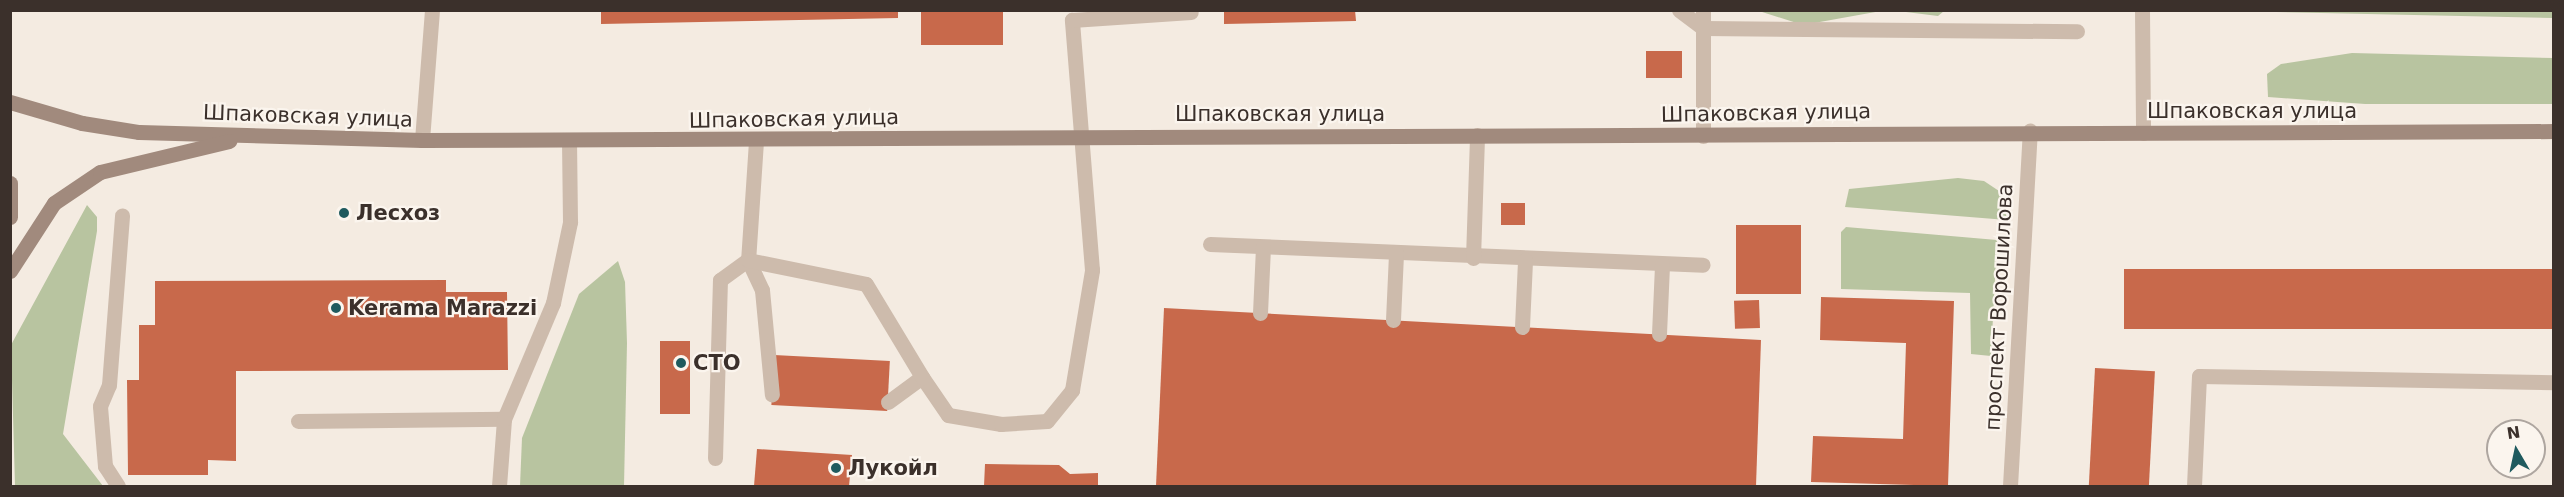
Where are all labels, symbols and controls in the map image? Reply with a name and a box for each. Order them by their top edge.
street label: Шпаковская улица [2147,98,2357,124]
street label: Шпаковская улица [1661,99,1871,127]
street label: Шпаковская улица [203,100,413,132]
street label: Шпаковская улица [1175,101,1385,127]
street label: Шпаковская улица [689,105,899,133]
street label: проспект Ворошилова [1980,183,2018,431]
place label: Лесхоз [356,200,440,226]
marker: Лесхоз [337,206,351,220]
place label: Kerama Marazzi [348,295,537,321]
marker: Kerama Marazzi [329,301,343,315]
place label: СТО [693,350,741,376]
marker: СТО [674,356,688,370]
north arrow [2486,419,2546,479]
text: N [2505,422,2522,443]
place label: Лукойл [848,455,938,481]
marker: Лукойл [829,461,843,475]

